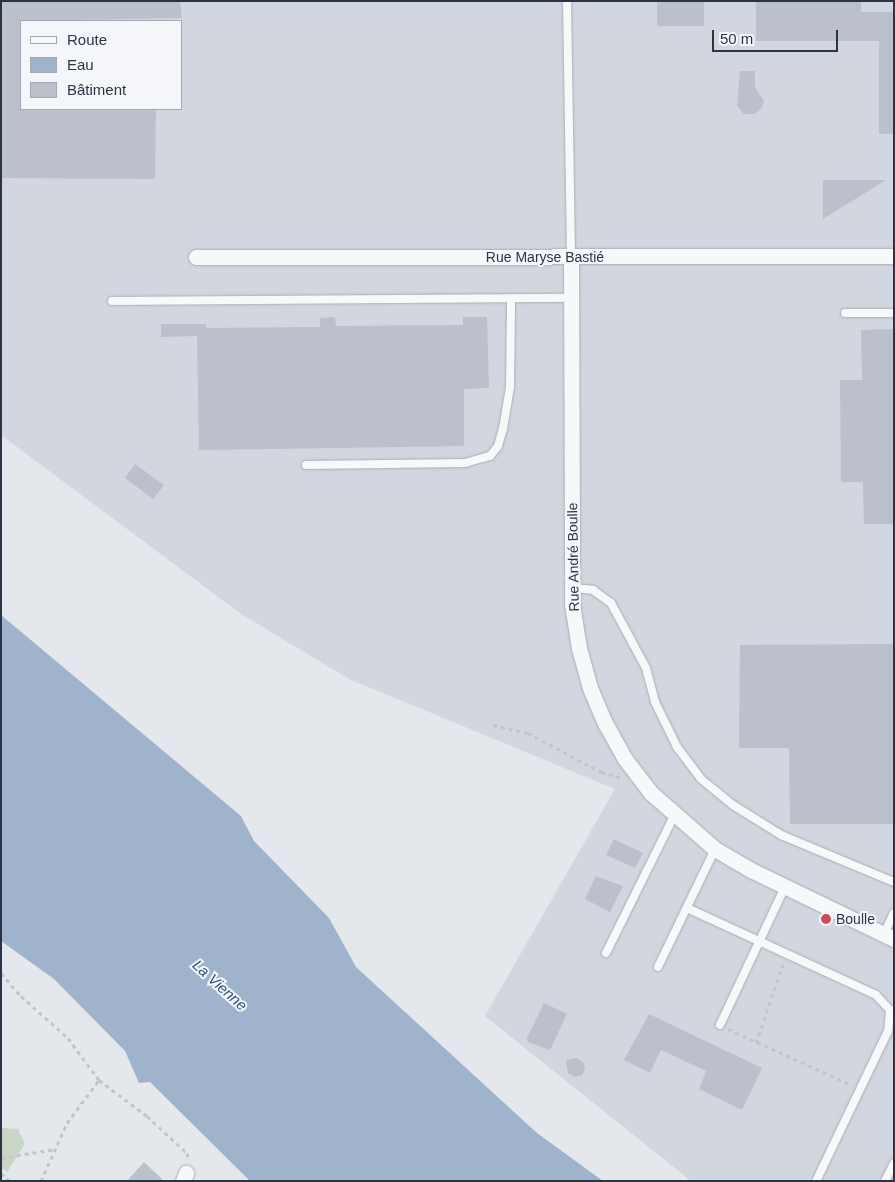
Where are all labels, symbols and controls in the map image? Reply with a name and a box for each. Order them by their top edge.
legend [20,20,182,110]
scale bar [715,20,841,52]
text: 50 m [720,30,753,47]
text: Route [67,31,107,48]
text: Eau [67,56,94,73]
text: Bâtiment [67,81,126,98]
street label: Rue Maryse Bastié [486,249,604,265]
street label: Rue André Boulle [564,502,582,612]
place label: Boulle [836,911,875,927]
marker: Boulle [820,913,832,925]
water label: La Vienne [189,956,251,1014]

